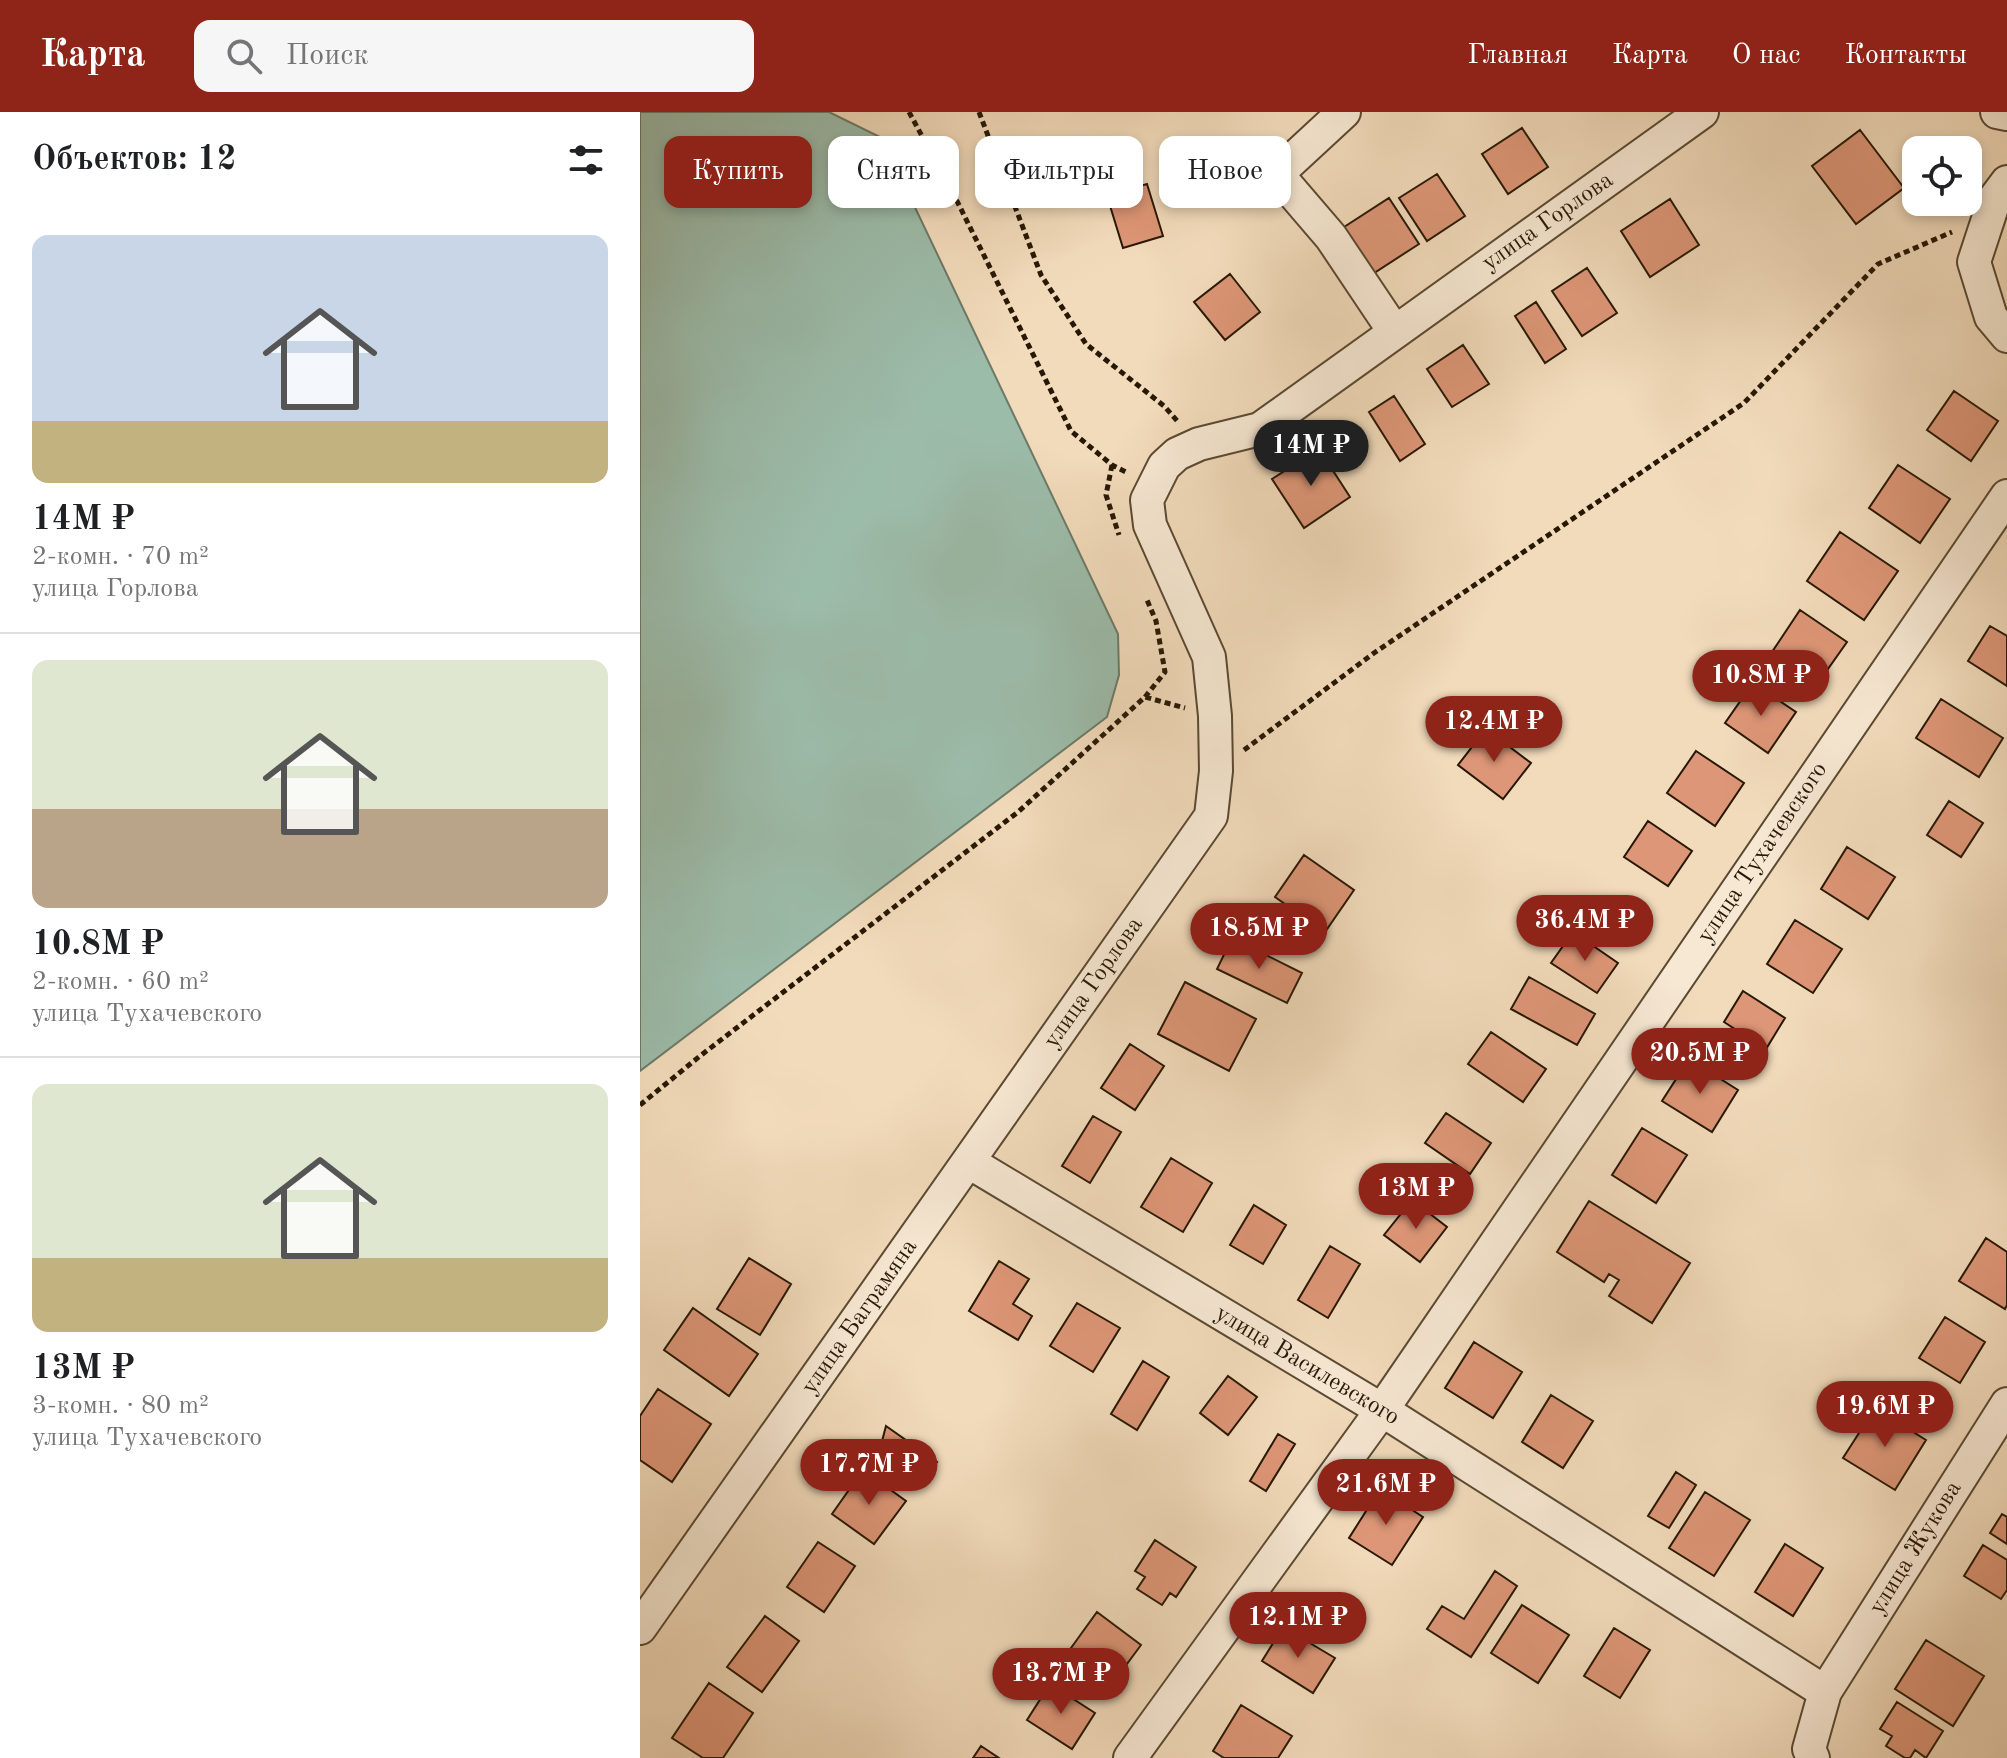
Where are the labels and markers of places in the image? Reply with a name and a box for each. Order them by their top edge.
pin: 14M ₽ [1255,420,1367,488]
pin: 10.8M ₽ [1687,650,1835,718]
pin: 12.4M ₽ [1420,696,1568,764]
pin: 36.4M ₽ [1511,895,1659,963]
pin: 18.5M ₽ [1185,903,1333,971]
pin: 20.5M ₽ [1626,1028,1774,1096]
pin: 13M ₽ [1360,1163,1472,1231]
pin: 19.6M ₽ [1811,1381,1959,1449]
pin: 17.7M ₽ [795,1439,943,1507]
pin: 21.6M ₽ [1312,1459,1460,1527]
pin: 12.1M ₽ [1224,1592,1372,1660]
pin: 13.7M ₽ [987,1648,1135,1716]

